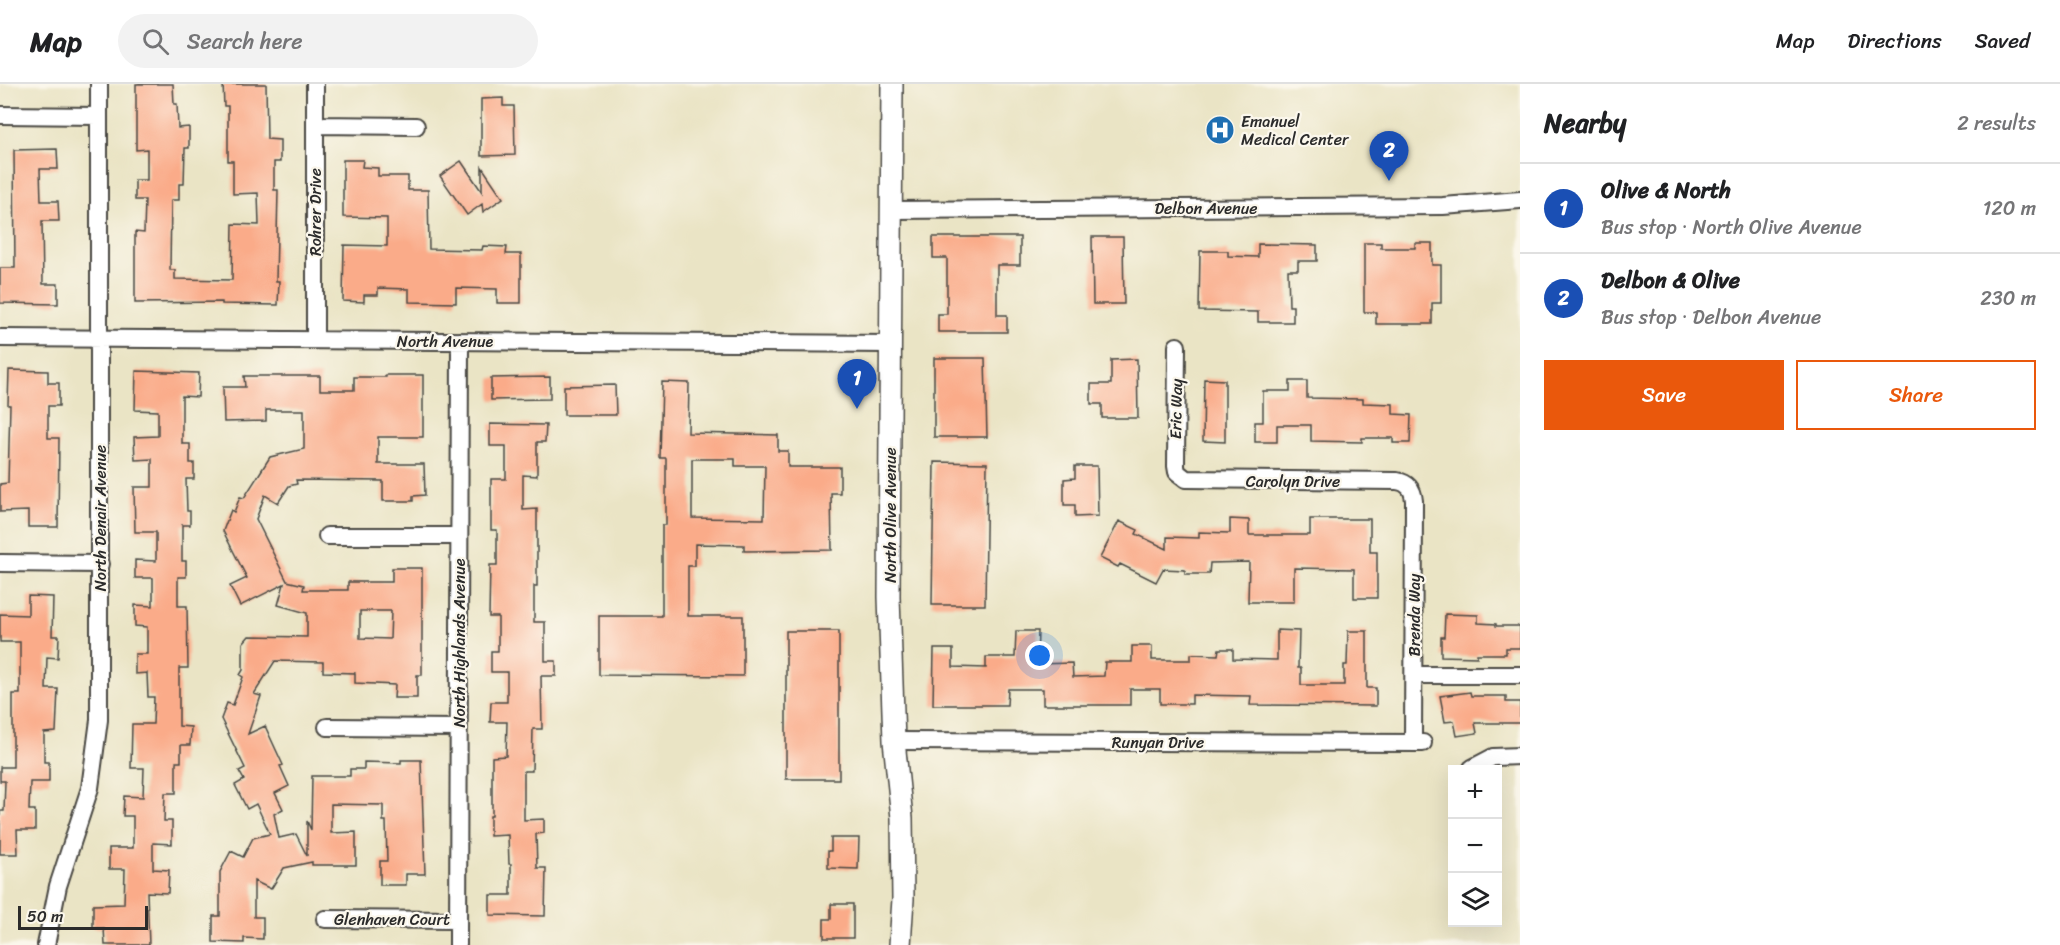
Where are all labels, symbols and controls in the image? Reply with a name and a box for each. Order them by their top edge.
search box [118,14,538,68]
text: Map [30,17,82,66]
text: Search here [187,22,303,61]
text: Map [1776,22,1814,60]
text: Directions [1847,22,1942,60]
text: Saved [1975,22,2030,60]
icon: search [139,25,172,58]
text: Nearby [1544,100,1626,146]
text: 2 results [1957,106,2036,141]
place label: Emanuel Medical Center [1241,107,1350,154]
hospital icon: Emanuel Medical Center [1204,114,1236,146]
pin: 2 [1370,132,1408,181]
street label: Rohrer Drive [301,168,330,256]
text: Olive & North [1601,171,1731,210]
text: 1 [1559,191,1568,226]
text: 120 m [1983,191,2036,226]
street label: Delbon Avenue [1155,194,1257,223]
text: Bus stop · North Olive Avenue [1601,210,1862,245]
text: Delbon & Olive [1601,261,1740,300]
text: 2 [1558,281,1569,316]
text: 230 m [1980,281,2036,316]
text: Bus stop · Delbon Avenue [1601,300,1821,335]
street label: North Avenue [397,327,493,356]
pin: 1 [838,360,876,409]
button: Save [1544,360,1784,430]
button: Share [1796,360,2036,430]
street label: Eric Way [1161,378,1191,440]
street label: North Denair Avenue [86,445,115,591]
street label: North Olive Avenue [876,447,905,583]
street label: Carolyn Drive [1246,467,1340,496]
street label: North Highlands Avenue [445,558,474,727]
street label: Brenda Way [1400,573,1429,656]
your location [1025,641,1054,670]
street label: Runyan Drive [1112,728,1204,757]
map controls [1448,765,1502,927]
button: + [1448,765,1502,819]
button: − [1448,819,1502,873]
button: layers [1448,873,1502,927]
text: 50 m [27,902,63,931]
scale bar [18,903,148,930]
street label: Glenhaven Court [334,905,450,934]

